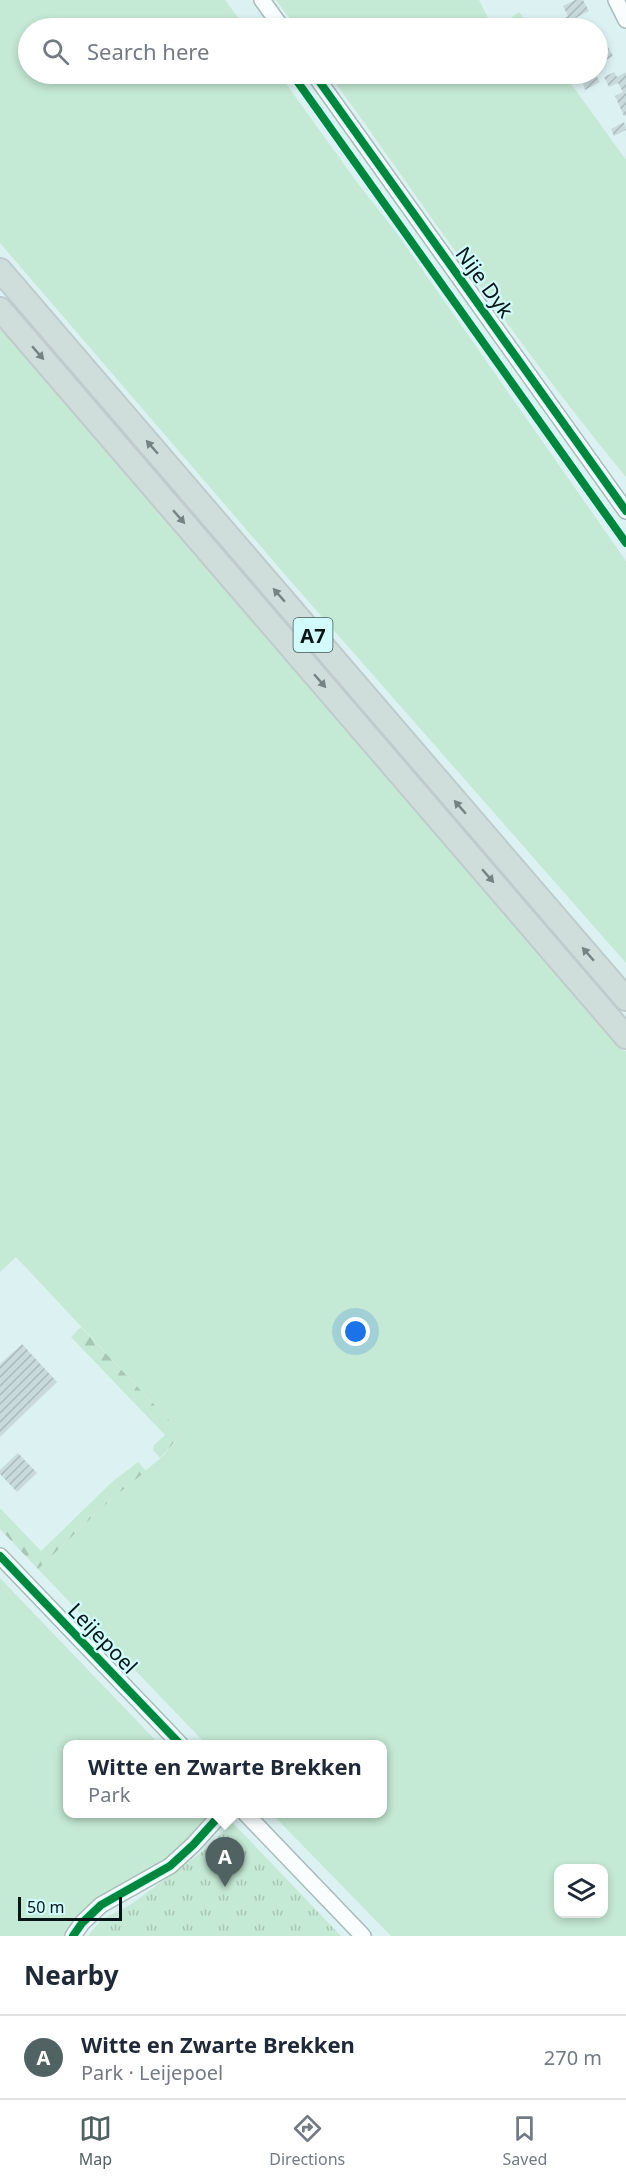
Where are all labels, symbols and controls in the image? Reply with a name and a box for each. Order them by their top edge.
search box [18,18,608,84]
icon: search [39,35,72,68]
text: Search here [87,36,209,66]
street label: Nije Dyk [450,241,521,324]
one-way arrow [31,345,44,360]
one-way arrow [145,439,158,455]
one-way arrow [172,509,185,524]
one-way arrow [272,587,285,603]
road number: A7 [294,618,332,652]
one-way arrow [313,673,326,688]
one-way arrow [454,799,467,815]
one-way arrow [481,868,494,883]
one-way arrow [582,947,595,962]
your location [341,1317,370,1346]
street label: Leijepoel [62,1596,144,1680]
popup [63,1740,387,1818]
text: Witte en Zwarte Brekken [88,1751,362,1781]
text: Park [88,1781,130,1808]
pin: A [206,1838,244,1887]
map controls [554,1864,608,1918]
button: layers [554,1864,608,1918]
scale bar [18,1894,122,1922]
text: 50 m [27,1896,64,1918]
text: Nearby [24,1957,119,1993]
text: Witte en Zwarte Brekken [81,2029,355,2059]
text: A [37,2044,50,2071]
text: 270 m [544,2044,602,2071]
text: Park · Leijepoel [81,2059,223,2086]
tab: Map [79,2112,112,2170]
tab: Directions [269,2112,345,2170]
tab: Saved [503,2112,547,2170]

